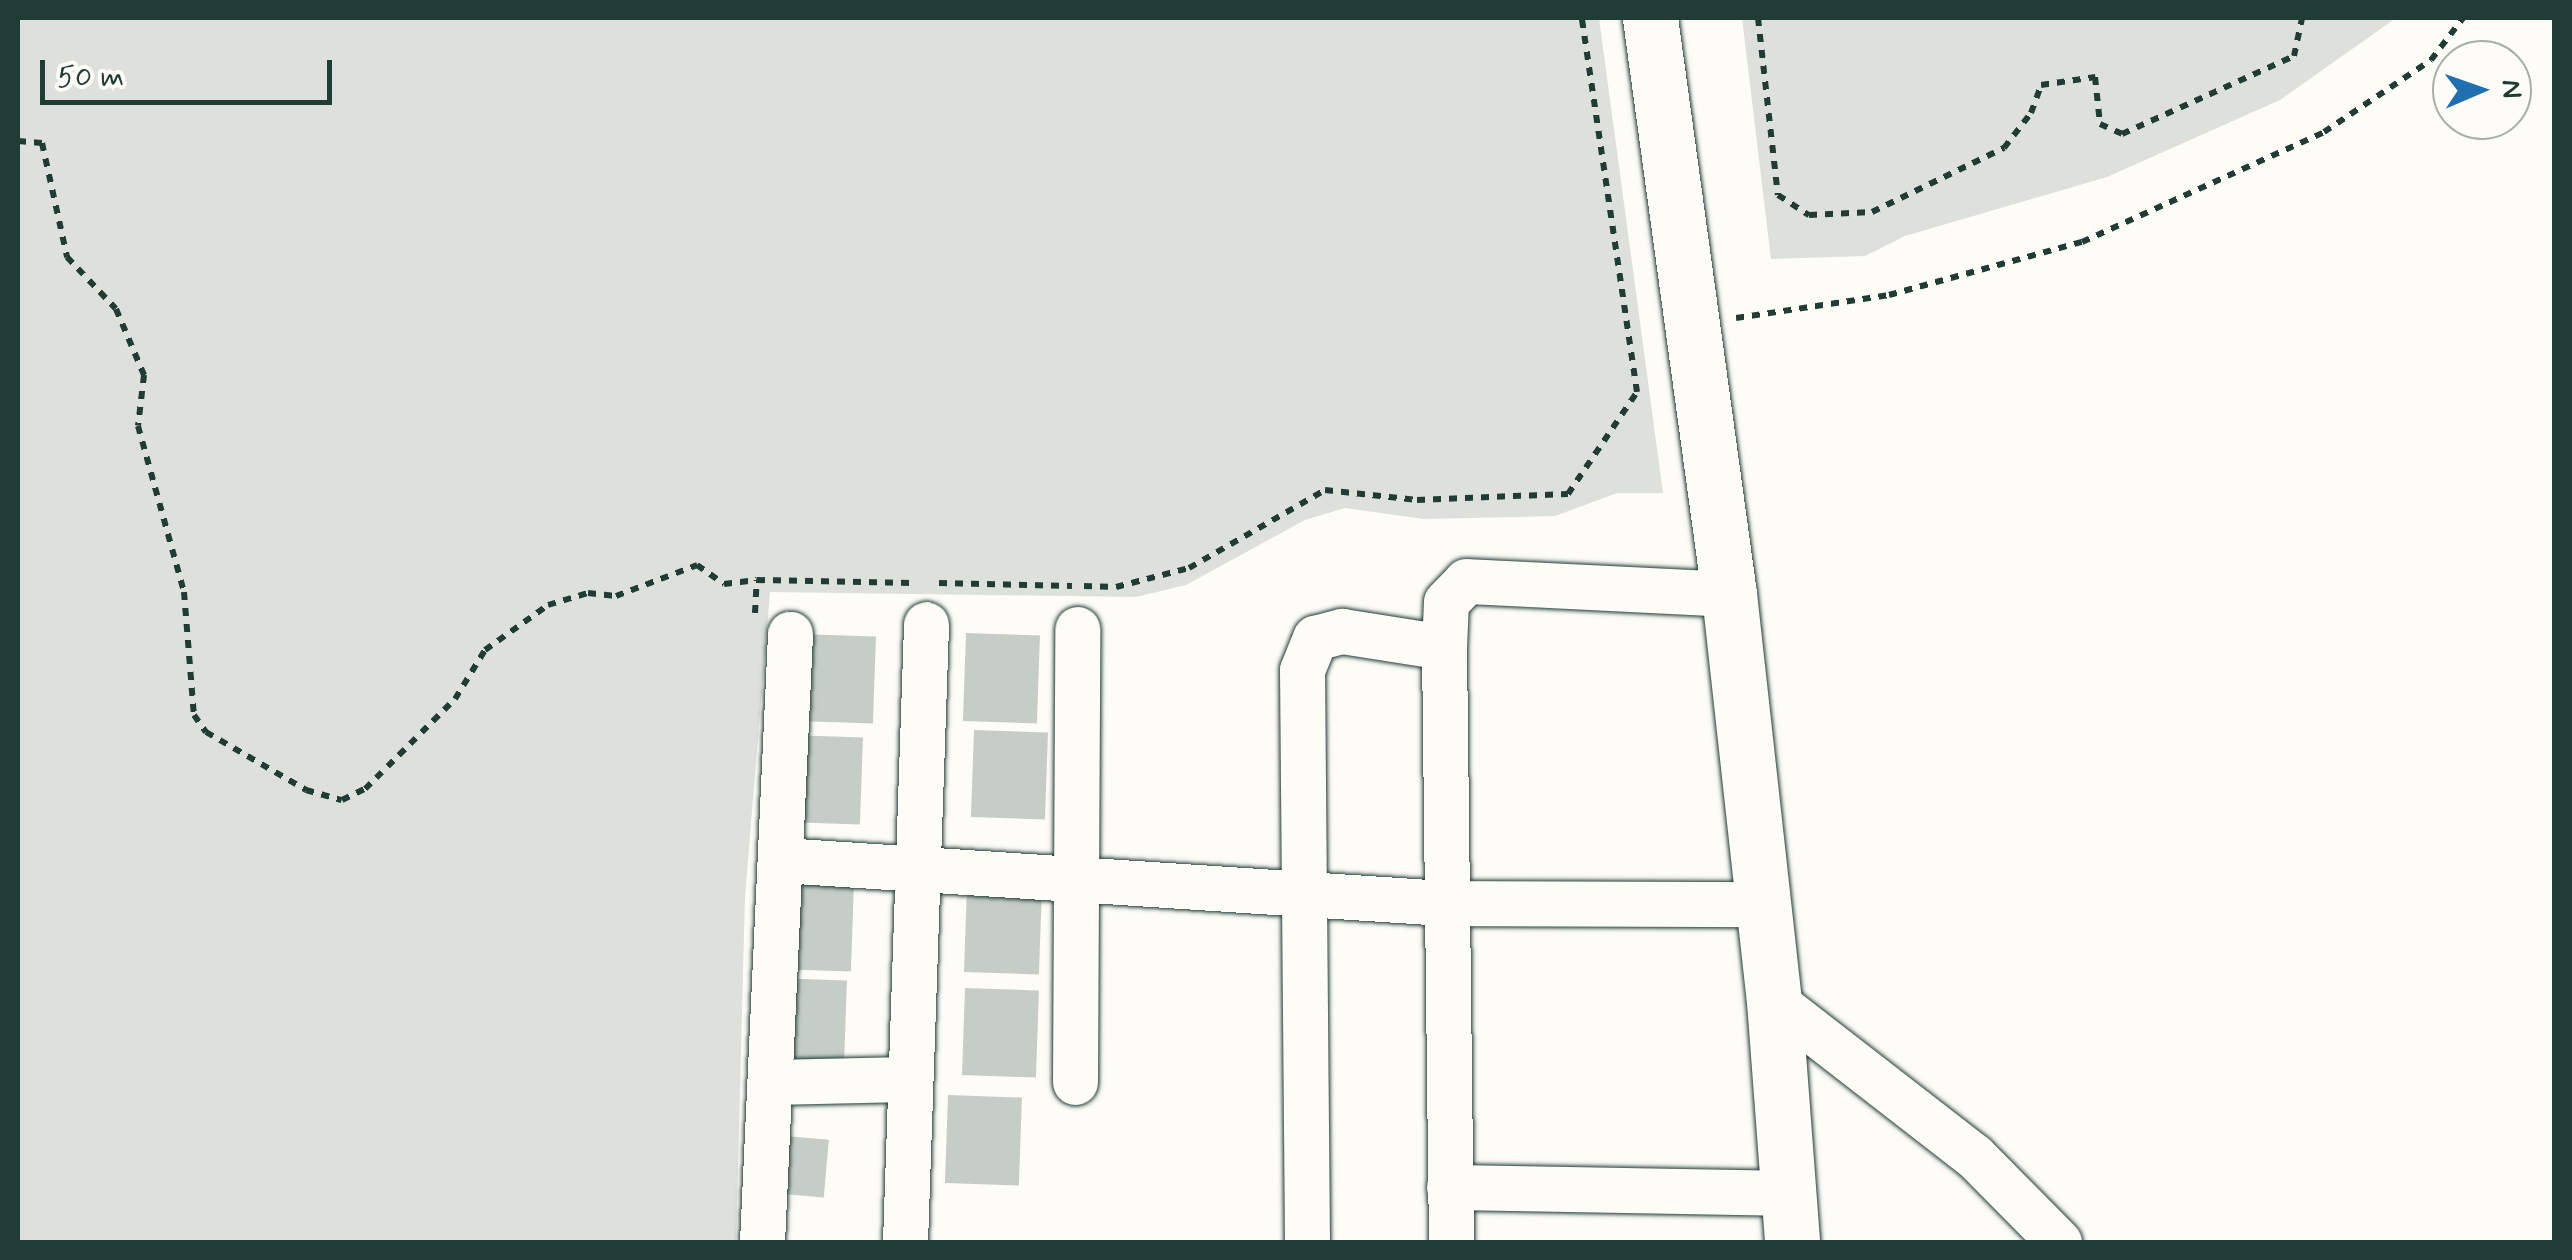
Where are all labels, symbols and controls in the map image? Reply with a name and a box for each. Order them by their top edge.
scale bar [45,40,338,102]
north arrow [2432,40,2532,140]
text: 50 m [57,58,124,97]
text: N [2492,79,2529,99]

